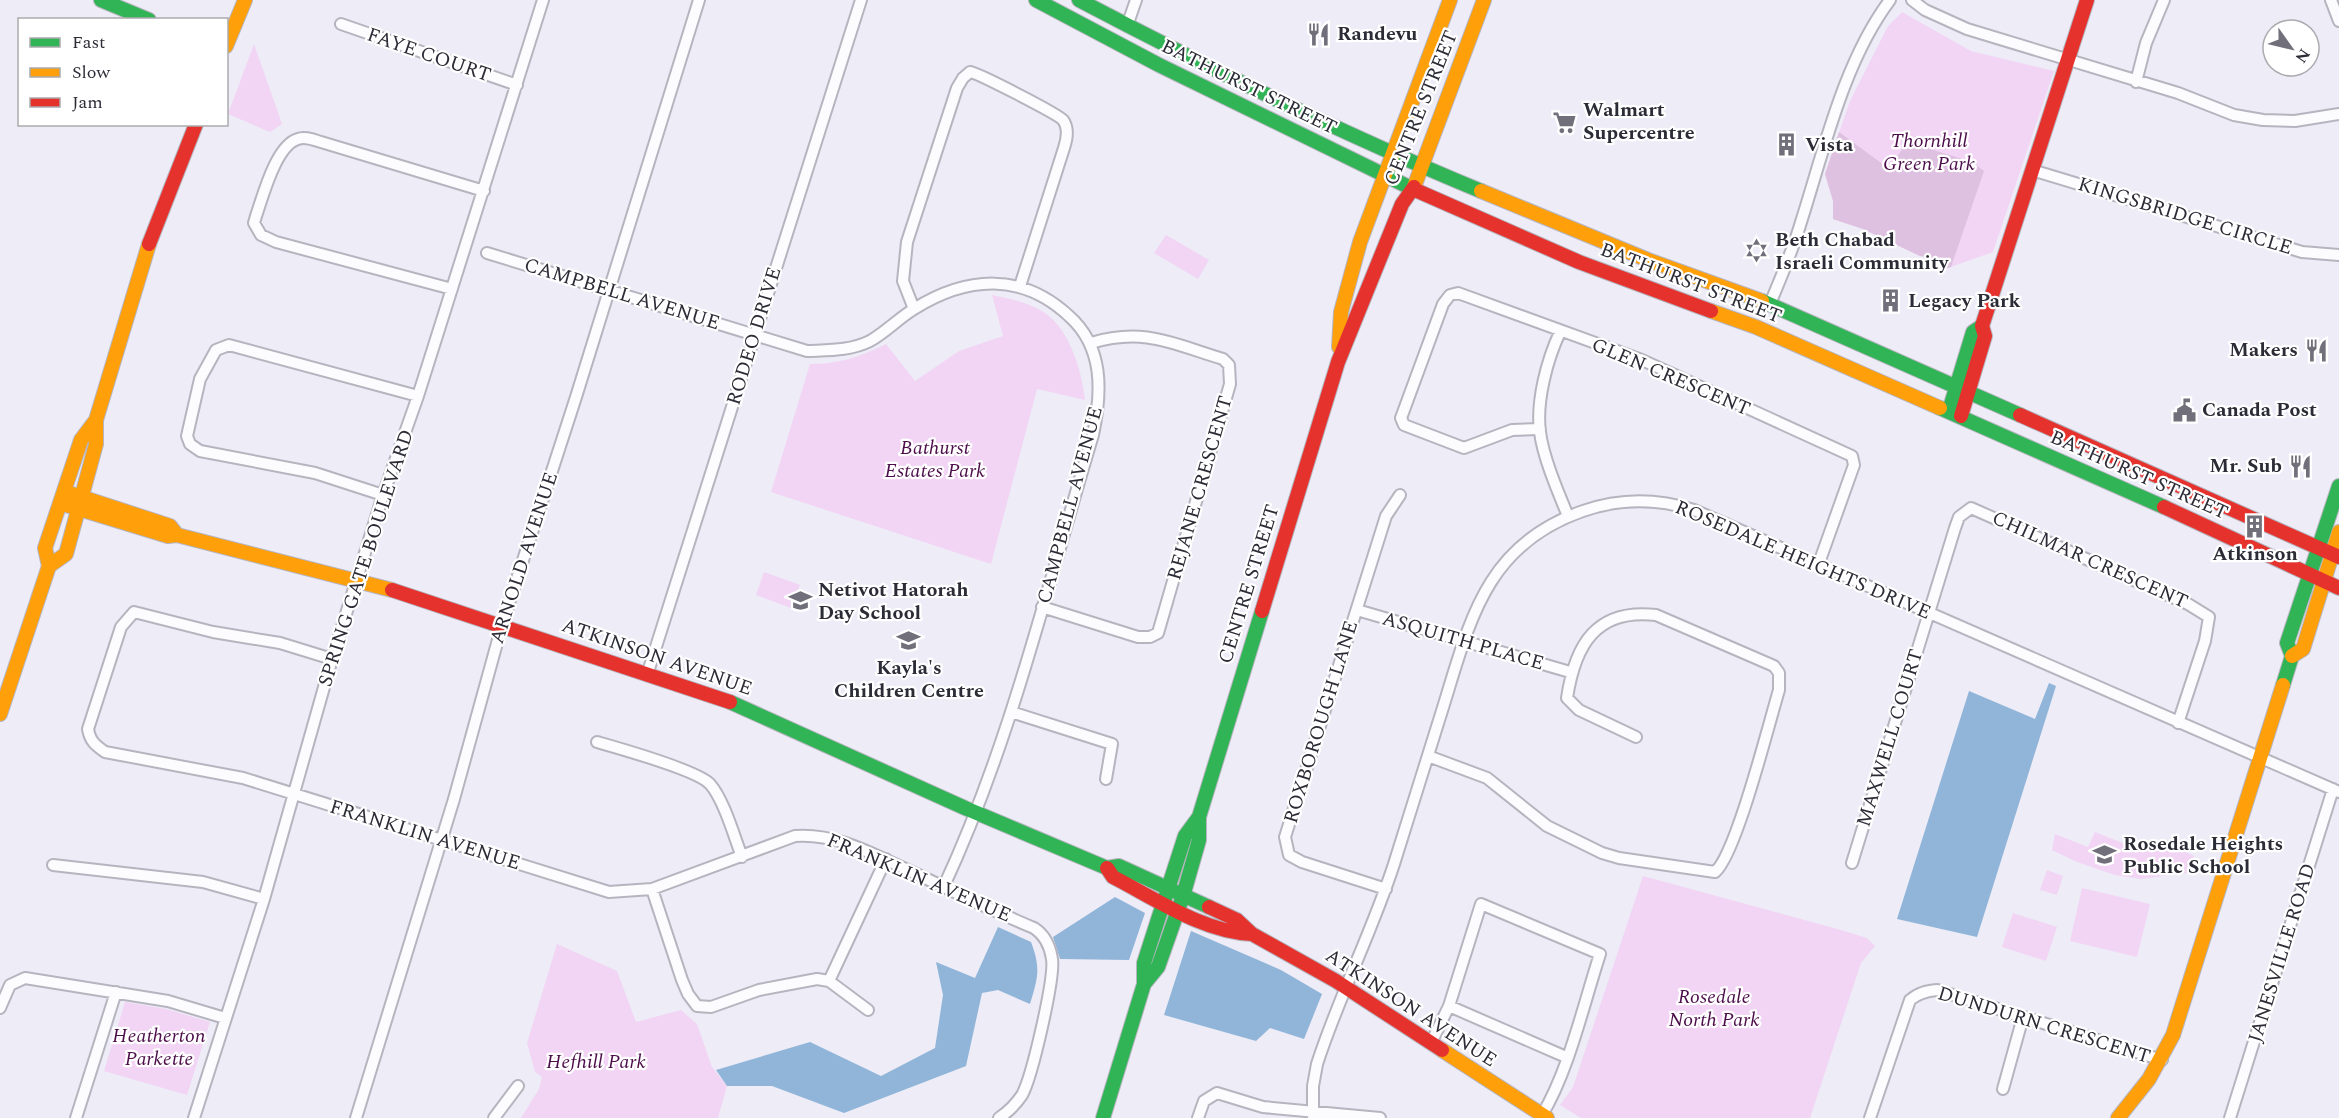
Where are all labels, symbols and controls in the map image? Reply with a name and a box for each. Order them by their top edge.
legend [18,18,228,126]
north arrow [2261,18,2321,78]
place label: Randevu [1337,19,1418,49]
street label: FAYE COURT [363,20,495,90]
restaurant icon: Randevu [1306,21,1332,47]
street label: CENTRE STREET [1376,26,1466,190]
text: Fast [72,29,105,56]
street label: BATHURST STREET [1156,31,1342,143]
text: N [2289,44,2316,68]
text: Slow [72,59,111,86]
text: Jam [72,89,103,116]
place label: Walmart Supercentre [1583,95,1695,148]
supermarket icon: Walmart Supercentre [1552,109,1578,135]
park label: Thornhill Green Park [1883,126,1976,179]
place label: Vista [1805,130,1854,160]
building icon: Vista [1774,132,1800,158]
street label: KINGSBRIDGE CIRCLE [2074,169,2296,263]
place label: Beth Chabad Israeli Community [1775,225,1950,278]
street label: BATHURST STREET [1596,235,1786,331]
synagogue icon: Beth Chabad Israeli Community [1744,238,1770,264]
street label: CAMPBELL AVENUE [520,250,724,338]
street label: RODEO DRIVE [719,263,789,409]
place label: Legacy Park [1908,286,2021,316]
building icon: Legacy Park [1877,288,1903,314]
street label: GLEN CRESCENT [1587,330,1755,424]
place label: Makers [2229,335,2298,365]
restaurant icon: Makers [2303,337,2329,363]
street label: REJANE CRESCENT [1159,392,1241,584]
place label: Canada Post [2202,395,2317,425]
public building icon: Canada Post [2171,397,2197,423]
street label: CAMPBELL AVENUE [1029,403,1111,607]
street label: BATHURST STREET [2045,422,2233,528]
street label: SPRING GATE BOULEVARD [310,425,422,691]
park label: Bathurst Estates Park [885,433,986,486]
place label: Mr. Sub [2209,451,2282,481]
restaurant icon: Mr. Sub [2287,453,2313,479]
street label: ARNOLD AVENUE [482,468,566,648]
street label: ROSEDALE HEIGHTS DRIVE [1670,492,1936,628]
street label: CENTRE STREET [1211,501,1287,667]
street label: CHILMAR CRESCENT [1987,503,2193,617]
building icon: Atkinson [2242,514,2268,540]
place label: Atkinson [2212,539,2298,569]
place label: Netivot Hatorah Day School [818,575,969,628]
school or university icon: Netivot Hatorah Day School [787,588,813,614]
street label: ASQUITH PLACE [1379,604,1547,678]
street label: ATKINSON AVENUE [558,610,756,704]
street label: ROXBOROUGH LANE [1276,617,1366,827]
school or university icon: Kayla's Children Centre [896,628,922,654]
street label: MAXWELL COURT [1849,645,1931,831]
place label: Kayla's Children Centre [834,653,984,706]
street label: FRANKLIN AVENUE [326,792,524,878]
street label: FRANKLIN AVENUE [822,826,1016,930]
place label: Rosedale Heights Public School [2123,829,2283,882]
school or university icon: Rosedale Heights Public School [2092,842,2118,868]
street label: JANESVILLE ROAD [2240,860,2324,1046]
street label: ATKINSON AVENUE [1319,941,1503,1075]
street label: DUNDURN CRESCENT [1934,978,2154,1072]
park label: Rosedale North Park [1669,982,1760,1035]
park label: Heatherton Parkette [112,1021,206,1074]
park label: Hefhill Park [546,1047,646,1077]

